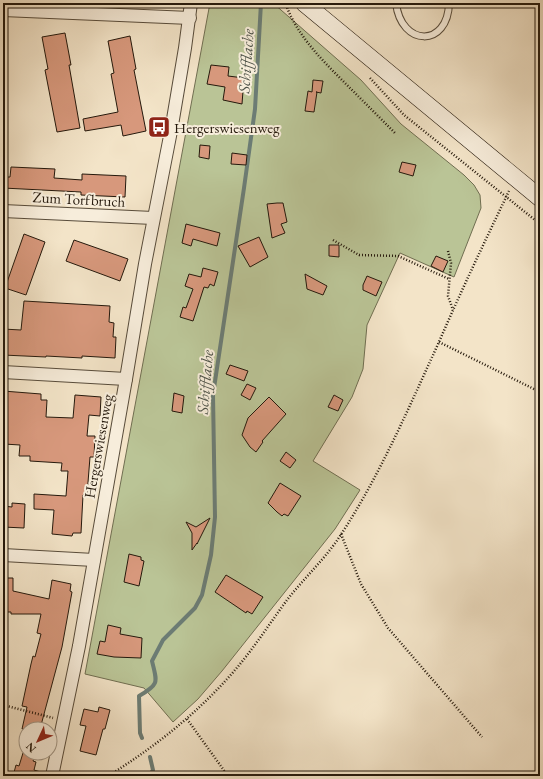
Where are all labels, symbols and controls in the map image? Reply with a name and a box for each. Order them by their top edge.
water label: Schifflache [233,28,259,95]
bus stop icon: Hergerswiesenweg [146,114,172,140]
place label: Hergerswiesenweg [174,118,280,137]
street label: Zum Torfbruch [32,187,126,211]
water label: Schifflache [192,349,218,416]
street label: Hergerswiesenweg [79,392,117,500]
north arrow [18,721,58,761]
text: N [23,740,39,756]

